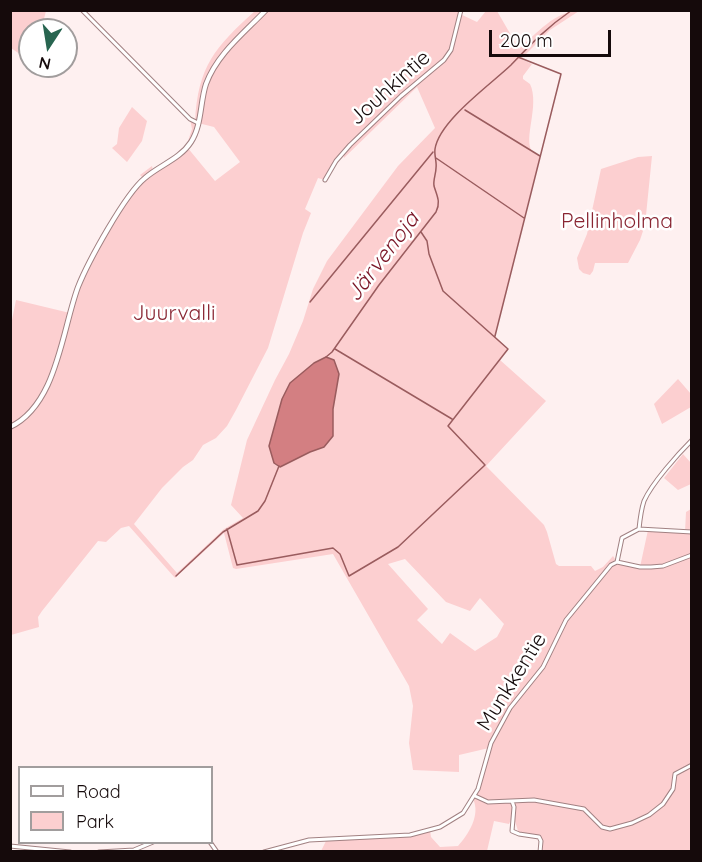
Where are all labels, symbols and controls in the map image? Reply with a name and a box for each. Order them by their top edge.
north arrow [18,18,78,78]
scale bar [492,18,614,56]
text: 200 m [500,29,553,52]
street label: Jouhkintie [344,45,436,131]
text: N [37,53,53,75]
water label: Järvenoja [341,207,425,307]
park label: Pellinholma [561,209,673,235]
park label: Juurvalli [133,301,215,327]
street label: Munkkentie [472,628,552,736]
legend [18,766,213,844]
text: Road [76,780,121,803]
text: Park [76,810,114,833]

